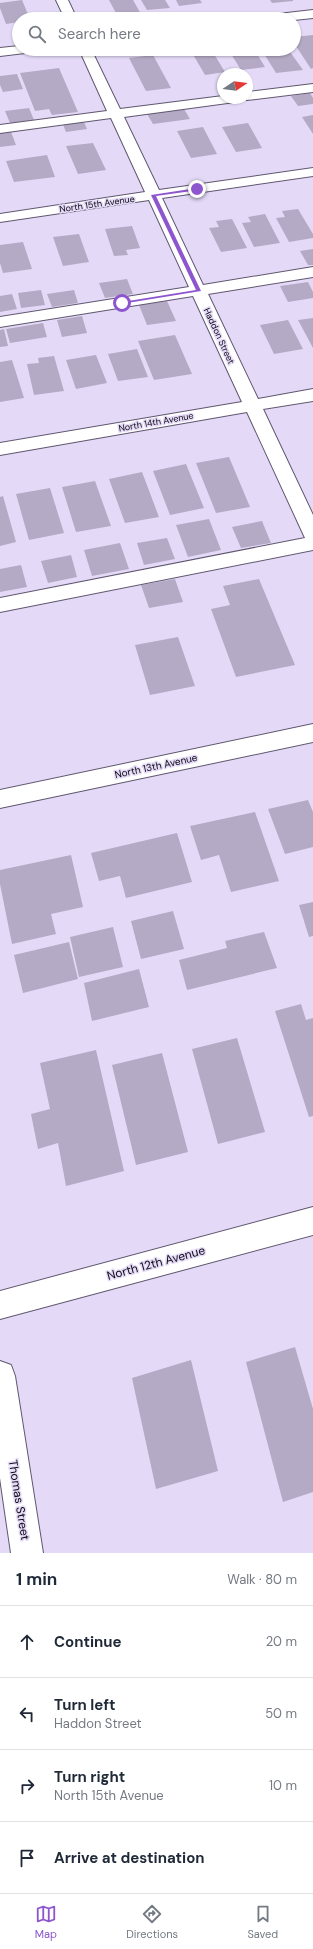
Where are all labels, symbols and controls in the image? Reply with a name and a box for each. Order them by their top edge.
search box [12,12,301,56]
icon: search [26,23,48,45]
text: Search here [58,24,141,44]
north arrow [217,68,253,104]
route end [188,180,206,198]
street label: North 15th Avenue [59,193,135,215]
route start [113,294,131,312]
street label: Haddon Street [201,306,237,366]
street label: North 14th Avenue [118,409,194,435]
street label: North 13th Avenue [113,751,199,781]
street label: North 12th Avenue [105,1242,207,1284]
street label: Thomas Street [5,1459,33,1542]
text: 1 min [16,1568,57,1590]
text: Walk · 80 m [227,1571,297,1588]
icon: ahead [16,1631,38,1653]
text: Continue [54,1632,122,1652]
text: 20 m [266,1633,297,1650]
text: Turn left [54,1695,115,1715]
icon: left [16,1703,38,1725]
text: 50 m [265,1705,297,1722]
text: Haddon Street [54,1715,142,1732]
text: Turn right [54,1767,125,1787]
icon: right [16,1775,38,1797]
text: 10 m [269,1777,297,1794]
text: North 15th Avenue [54,1787,164,1804]
icon: arrive [16,1847,38,1869]
text: Arrive at destination [54,1848,205,1868]
tab: Map [35,1903,57,1941]
tab: Directions [126,1903,178,1941]
tab: Saved [247,1903,278,1941]

